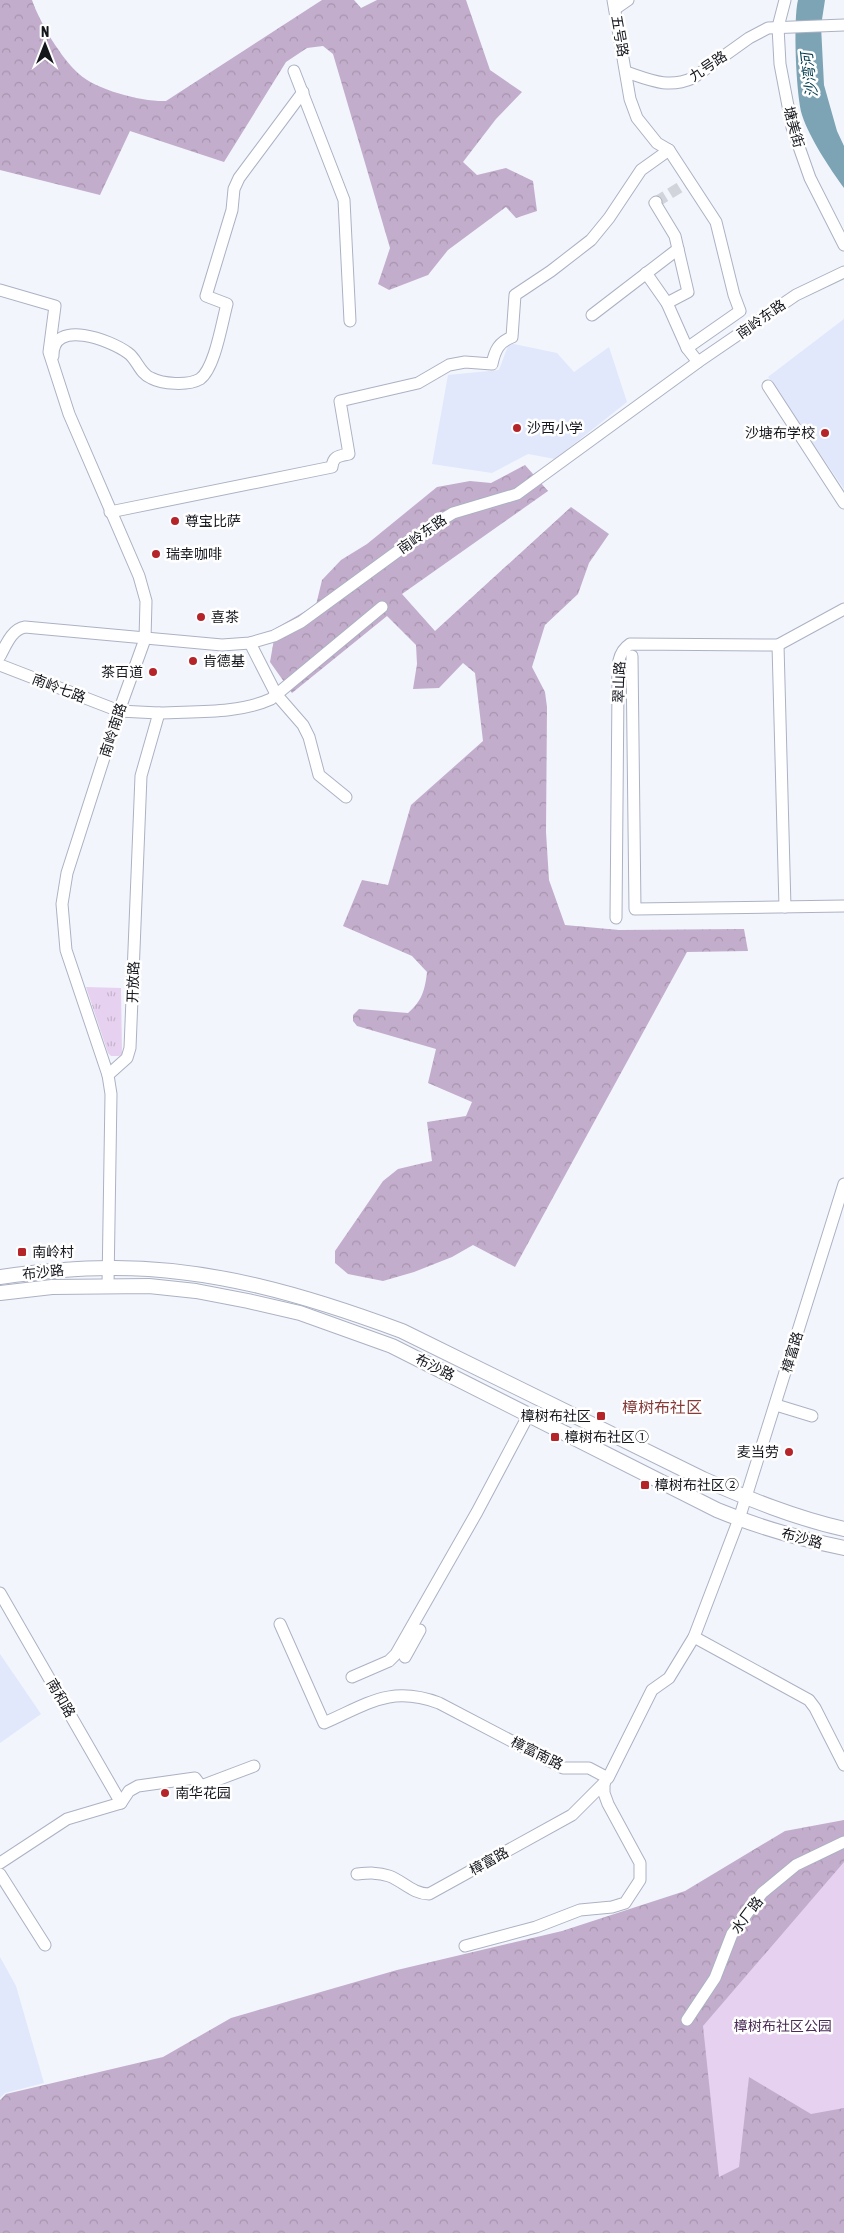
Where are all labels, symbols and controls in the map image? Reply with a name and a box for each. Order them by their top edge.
street label: 五号路 [608,14,632,58]
north arrow [20,20,70,70]
text: N [41,24,49,40]
street label: 九号路 [686,48,730,84]
water label: 沙湾河 [797,49,820,98]
street label: 塘美街 [781,105,807,149]
street label: 南岭东路 [733,296,789,342]
place label: 沙西小学 [527,420,583,436]
marker: 沙西小学 [511,422,523,434]
place label: 沙塘布学校 [745,425,815,441]
marker: 沙塘布学校 [819,427,831,439]
street label: 南岭东路 [394,511,450,557]
place label: 尊宝比萨 [185,513,241,529]
marker: 尊宝比萨 [169,515,181,527]
place label: 瑞幸咖啡 [166,546,222,562]
marker: 瑞幸咖啡 [150,548,162,560]
place label: 喜茶 [211,609,239,625]
marker: 喜茶 [195,611,207,623]
place label: 肯德基 [203,653,245,669]
marker: 肯德基 [187,655,199,667]
street label: 翠山路 [610,661,628,703]
place label: 茶百道 [101,664,143,680]
marker: 茶百道 [147,666,159,678]
street label: 南岭七路 [30,670,88,706]
street label: 南岭南路 [97,701,129,759]
street label: 开放路 [124,961,142,1003]
place label: 南岭村 [32,1244,74,1260]
marker: 南岭村 [16,1246,28,1258]
street label: 布沙路 [21,1262,65,1282]
street label: 樟富路 [778,1330,806,1374]
street label: 布沙路 [413,1351,457,1383]
district label: 樟树布社区 [622,1398,702,1416]
place label: 樟树布社区 [521,1408,591,1424]
marker: 樟树布社区 [595,1410,607,1422]
place label: 樟树布社区① [565,1429,649,1445]
marker: 樟树布社区① [549,1431,561,1443]
place label: 麦当劳 [737,1444,779,1460]
marker: 麦当劳 [783,1446,795,1458]
place label: 樟树布社区② [655,1477,739,1493]
marker: 樟树布社区② [639,1479,651,1491]
street label: 布沙路 [780,1525,824,1551]
street label: 南和路 [44,1676,78,1720]
street label: 樟富南路 [508,1734,566,1772]
place label: 南华花园 [175,1785,231,1801]
marker: 南华花园 [159,1787,171,1799]
street label: 樟富路 [467,1844,511,1878]
street label: 水厂路 [728,1893,766,1937]
park label: 樟树布社区公园 [734,2018,832,2034]

